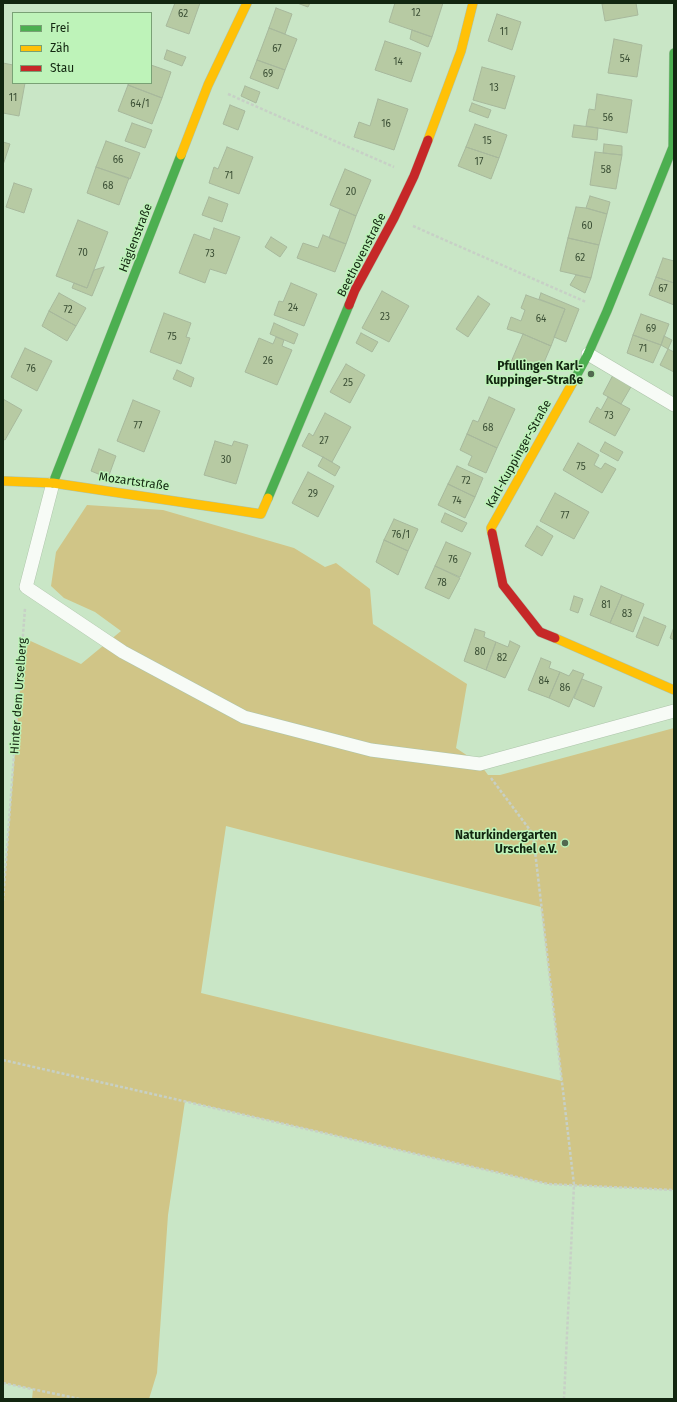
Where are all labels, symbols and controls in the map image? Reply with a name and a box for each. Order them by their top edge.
house number: 12 [411,7,421,19]
house number: 62 [178,8,188,20]
legend [12,12,152,84]
text: Frei [50,21,70,35]
house number: 11 [500,26,508,38]
text: Zäh [50,41,70,55]
house number: 67 [272,43,282,55]
house number: 54 [620,53,630,65]
house number: 14 [393,56,403,68]
text: Stau [50,61,74,75]
house number: 69 [263,68,273,80]
house number: 13 [489,82,499,94]
house number: 11 [9,92,17,104]
house number: 64/1 [130,98,150,110]
house number: 56 [603,112,613,124]
house number: 16 [381,118,391,130]
house number: 15 [482,135,492,147]
house number: 66 [113,154,123,166]
house number: 17 [475,156,483,168]
house number: 58 [601,164,611,176]
house number: 71 [225,170,233,182]
house number: 68 [103,180,113,192]
house number: 20 [346,186,356,198]
street label: Häglenstraße [116,202,156,274]
street label: Beethovenstraße [335,211,389,299]
house number: 60 [582,220,592,232]
house number: 70 [78,247,88,259]
house number: 73 [205,248,215,260]
house number: 62 [575,252,585,264]
house number: 67 [658,283,668,295]
house number: 24 [288,302,298,314]
house number: 72 [63,304,73,316]
house number: 23 [380,311,390,323]
house number: 64 [536,313,546,325]
house number: 69 [646,323,656,335]
house number: 75 [167,331,177,343]
house number: 71 [639,343,647,355]
house number: 26 [263,355,273,367]
place label: Pfullingen Karl- Kuppinger-Straße [486,360,583,388]
house number: 76 [26,363,36,375]
marker: Pfullingen Karl- Kuppinger-Straße [586,369,596,379]
house number: 25 [343,377,353,389]
street label: Karl-Kuppinger-Straße [483,397,555,511]
house number: 73 [604,410,614,422]
house number: 77 [134,420,142,432]
house number: 68 [483,422,493,434]
house number: 27 [319,435,329,447]
house number: 30 [221,454,231,466]
house number: 75 [576,461,586,473]
street label: Mozartstraße [98,470,170,494]
house number: 72 [461,475,471,487]
house number: 29 [308,488,318,500]
house number: 74 [452,495,462,507]
house number: 77 [561,510,569,522]
house number: 76/1 [392,529,410,541]
house number: 76 [448,554,458,566]
house number: 78 [437,577,447,589]
house number: 81 [601,599,611,611]
house number: 83 [622,608,632,620]
street label: Hinter dem Urselberg [8,637,30,755]
house number: 80 [474,646,486,658]
house number: 82 [497,652,507,664]
house number: 84 [539,675,549,687]
house number: 86 [560,682,570,694]
place label: Naturkindergarten Urschel e.V. [455,829,557,857]
marker: Naturkindergarten Urschel e.V. [560,838,570,848]

